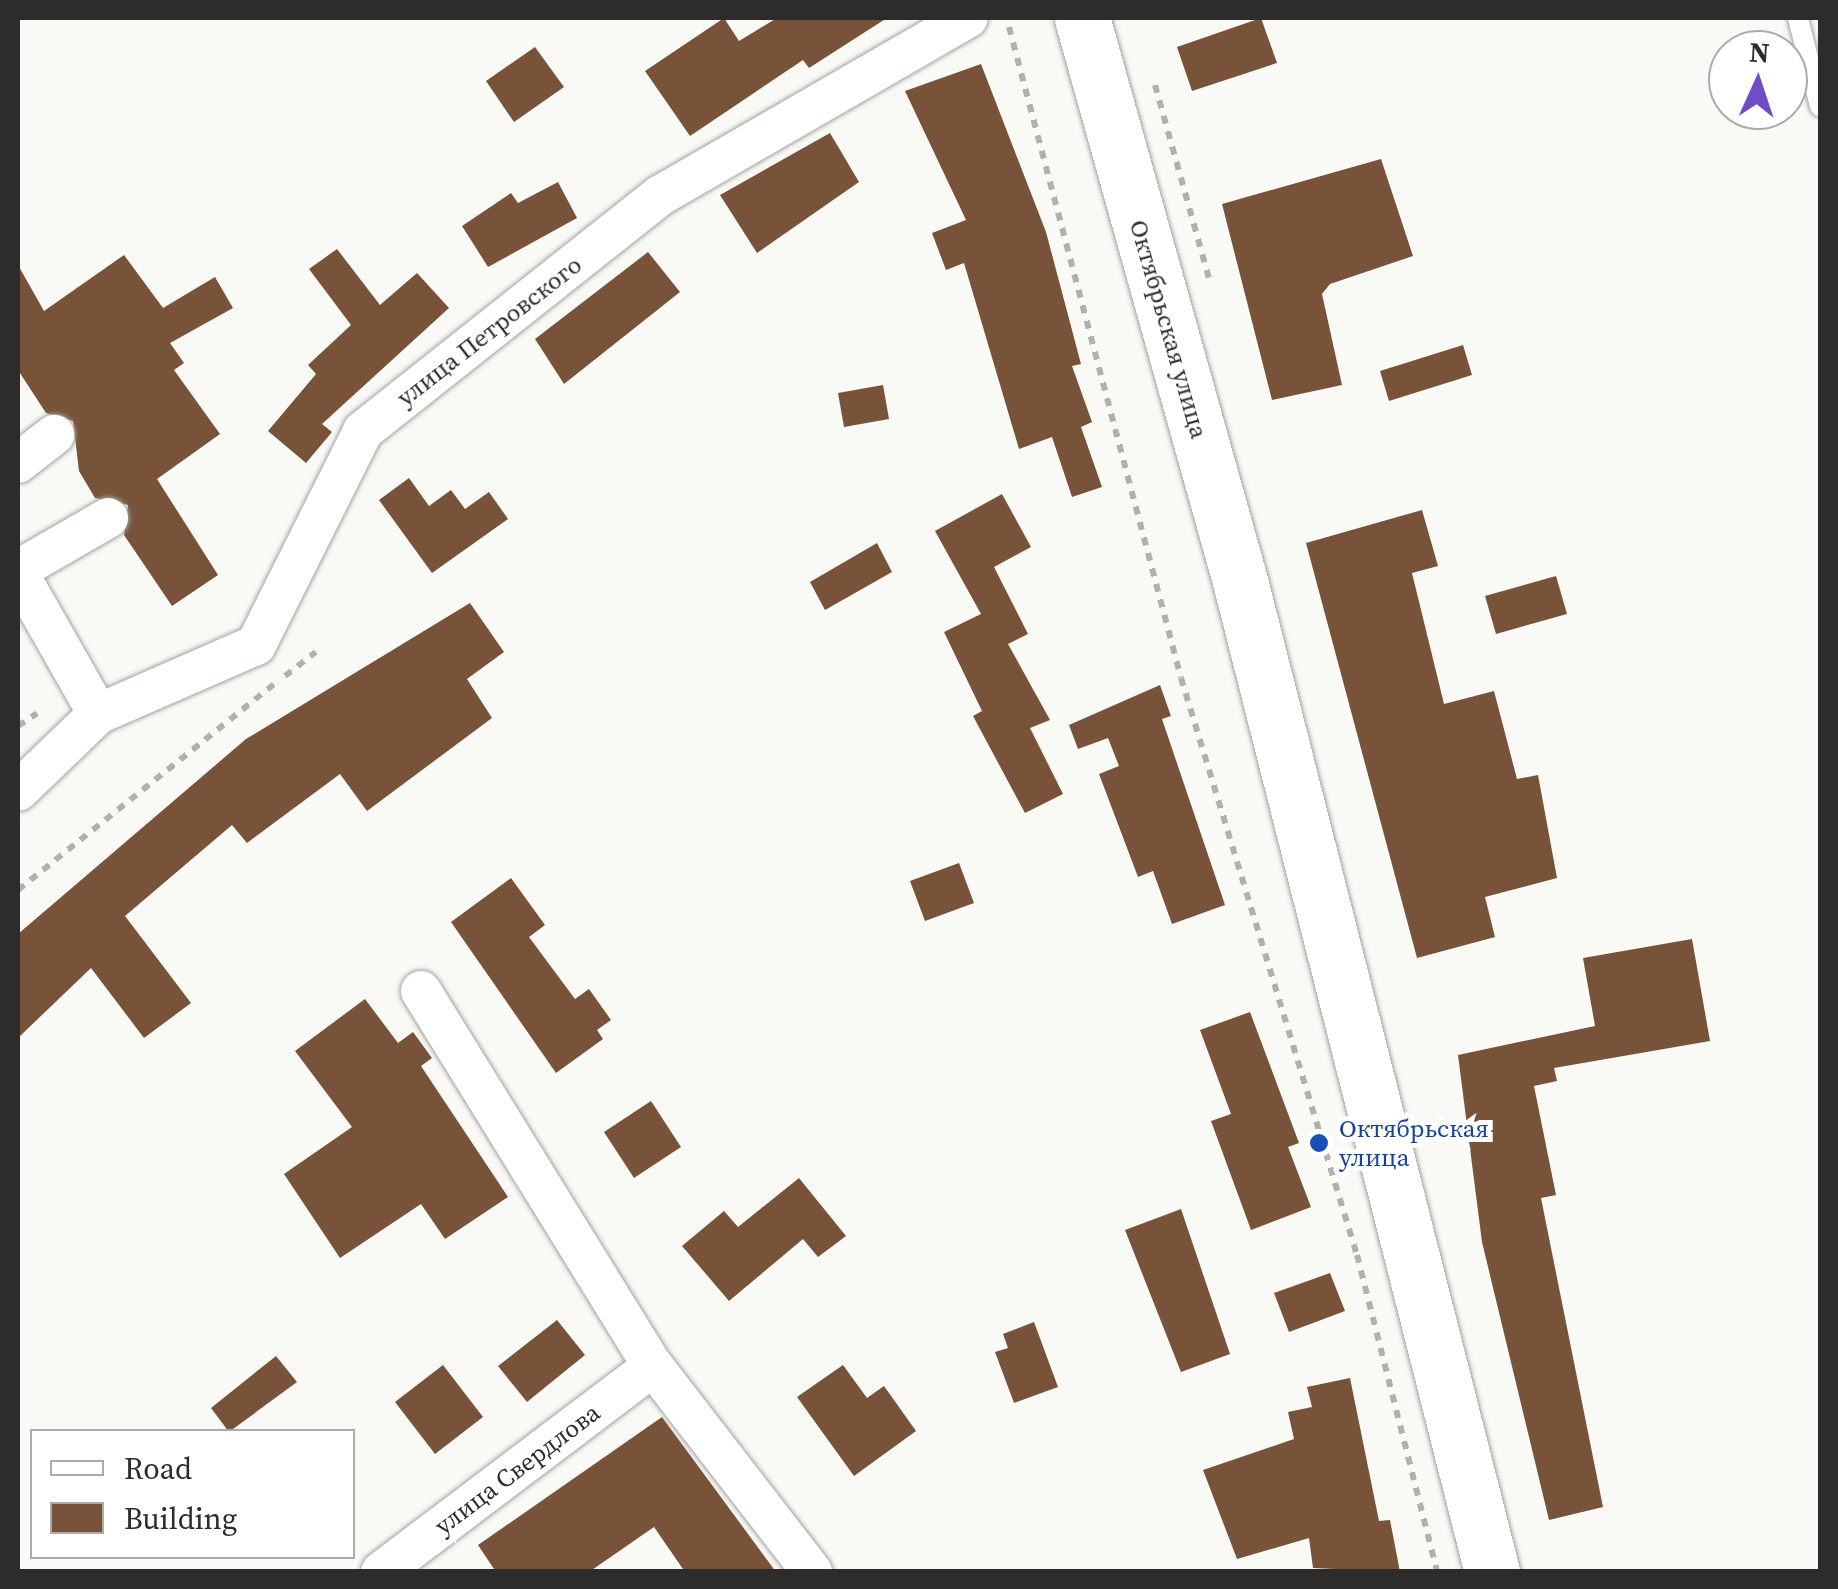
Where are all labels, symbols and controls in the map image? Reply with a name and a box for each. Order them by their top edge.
north arrow [1708,30,1808,130]
text: N [1748,33,1771,72]
street label: Октябрьская улица [1123,216,1215,442]
street label: улица Петровского [391,249,587,413]
place label: Октябрьская улица [1339,1114,1489,1173]
marker: Октябрьская улица [1308,1132,1330,1154]
street label: улица Свердлова [429,1397,605,1541]
legend [30,1429,355,1559]
text: Road [124,1448,192,1489]
text: Building [124,1498,237,1539]

